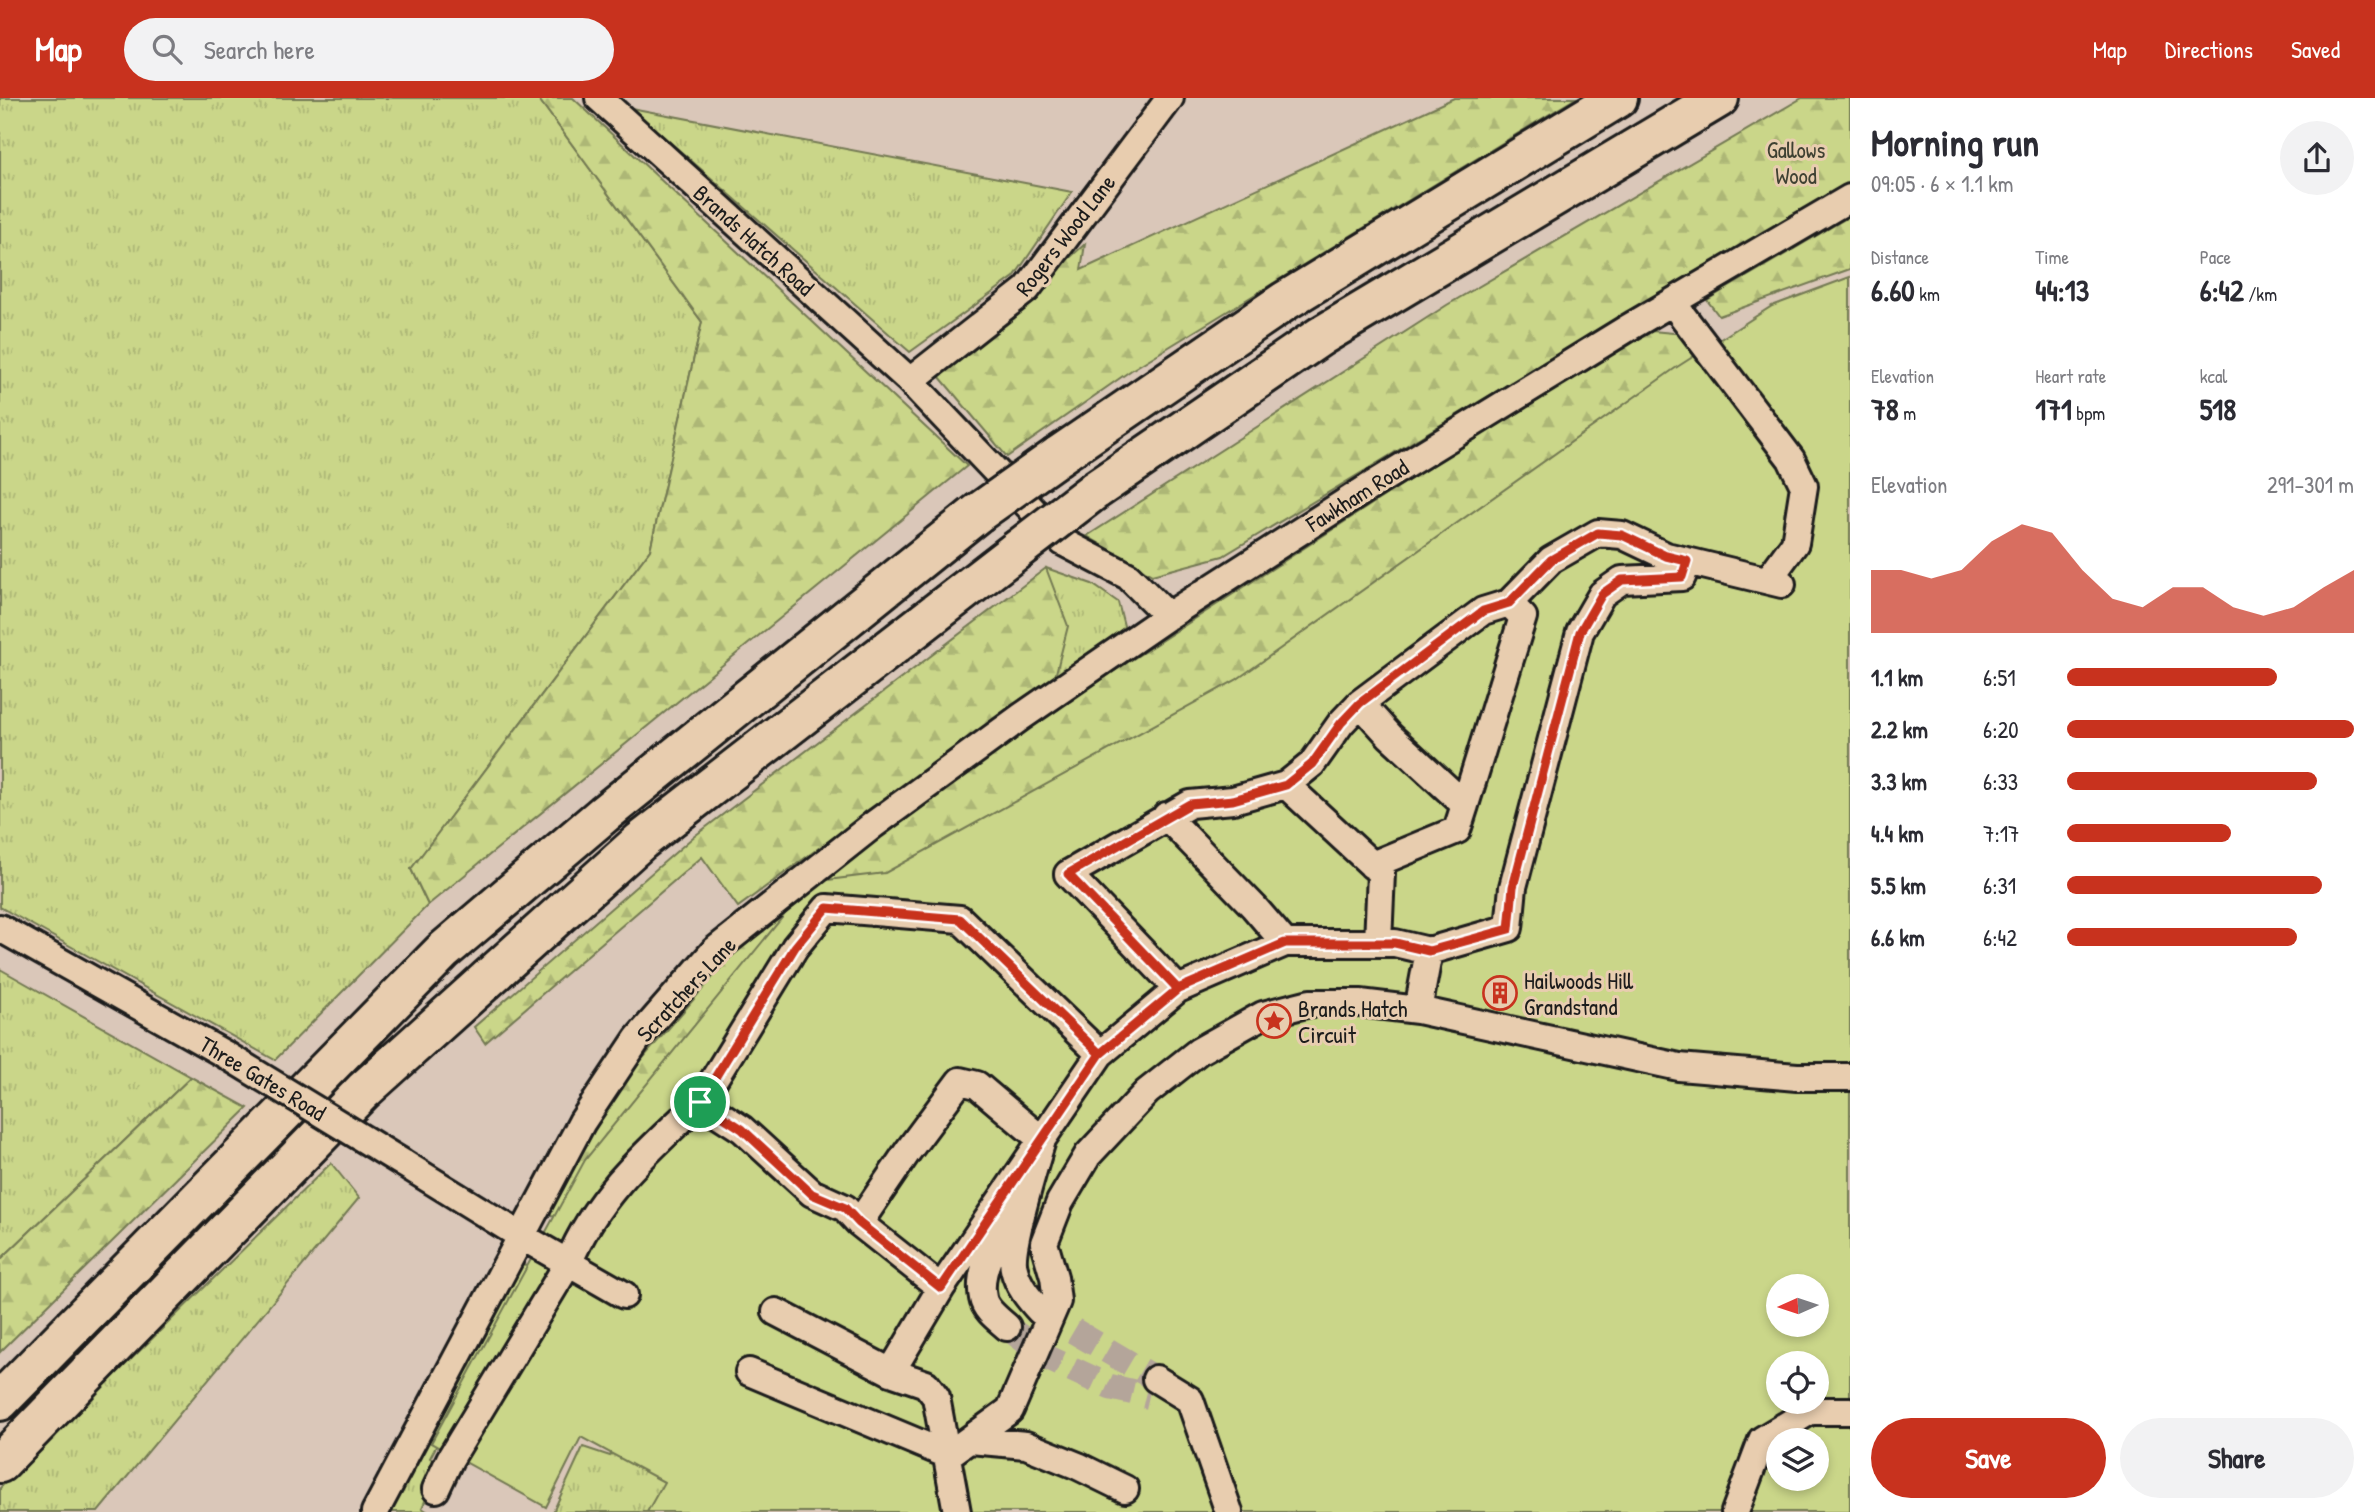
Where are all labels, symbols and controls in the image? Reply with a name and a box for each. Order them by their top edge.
search box [124,18,614,81]
text: Map [35,27,82,71]
icon: search [148,30,186,68]
text: Search here [204,32,315,67]
text: Map [2093,33,2127,65]
text: Directions [2165,33,2253,65]
text: Saved [2291,33,2340,65]
text: Morning run [1871,116,2039,168]
button: share [2280,121,2354,195]
park label: Gallows Wood [1767,134,1826,191]
street label: Rogers Wood Lane [1008,168,1122,302]
text: 09:05 · 6 × 1.1 km [1871,168,2013,199]
street label: Brands Hatch Road [687,178,821,302]
text: Distance [1871,244,1929,270]
text: Time [2035,244,2069,270]
text: Pace [2200,244,2231,270]
text: 6.60 [1871,270,1915,310]
text: 44:13 [2035,270,2089,310]
text: 6:42 [2200,270,2244,310]
text: km [1915,281,1940,307]
text: /km [2244,281,2277,307]
text: Elevation [1871,363,1934,389]
text: Heart rate [2035,363,2106,389]
text: kcal [2200,363,2227,389]
text: 78 [1871,389,1899,429]
text: 171 [2035,389,2072,429]
text: 518 [2200,389,2236,429]
text: m [1899,400,1916,426]
text: bpm [2072,400,2105,426]
street label: Fawkham Road [1299,451,1414,539]
text: Elevation [1871,469,1947,500]
text: 291–301 m [2267,469,2354,500]
text: 1.1 km [1871,662,1923,693]
text: 6:51 [1983,662,2016,693]
text: 2.2 km [1871,714,1928,745]
text: 6:20 [1983,714,2019,745]
text: 3.3 km [1871,766,1927,797]
text: 6:33 [1983,766,2018,797]
text: 4.4 km [1871,818,1924,849]
text: 7:17 [1983,818,2019,849]
text: 5.5 km [1871,870,1926,901]
text: 6:31 [1983,870,2016,901]
text: 6.6 km [1871,922,1925,953]
text: 6:42 [1983,922,2017,953]
street label: Scratchers Lane [629,930,743,1048]
place label: Hailwoods Hill Grandstand [1524,965,1634,1022]
building icon: Hailwoods Hill Grandstand [1481,974,1519,1012]
place label: Brands Hatch Circuit [1298,993,1408,1050]
place icon: Brands Hatch Circuit [1255,1002,1293,1040]
street label: Three Gates Road [194,1028,332,1128]
pin [670,1072,730,1132]
icon: arrive [681,1083,719,1121]
north arrow [1766,1274,1829,1337]
map controls [1766,1274,1829,1491]
button: locate [1766,1351,1829,1414]
button: Save [1871,1418,2106,1498]
button: Share [2120,1418,2354,1498]
button: layers [1766,1428,1829,1491]

